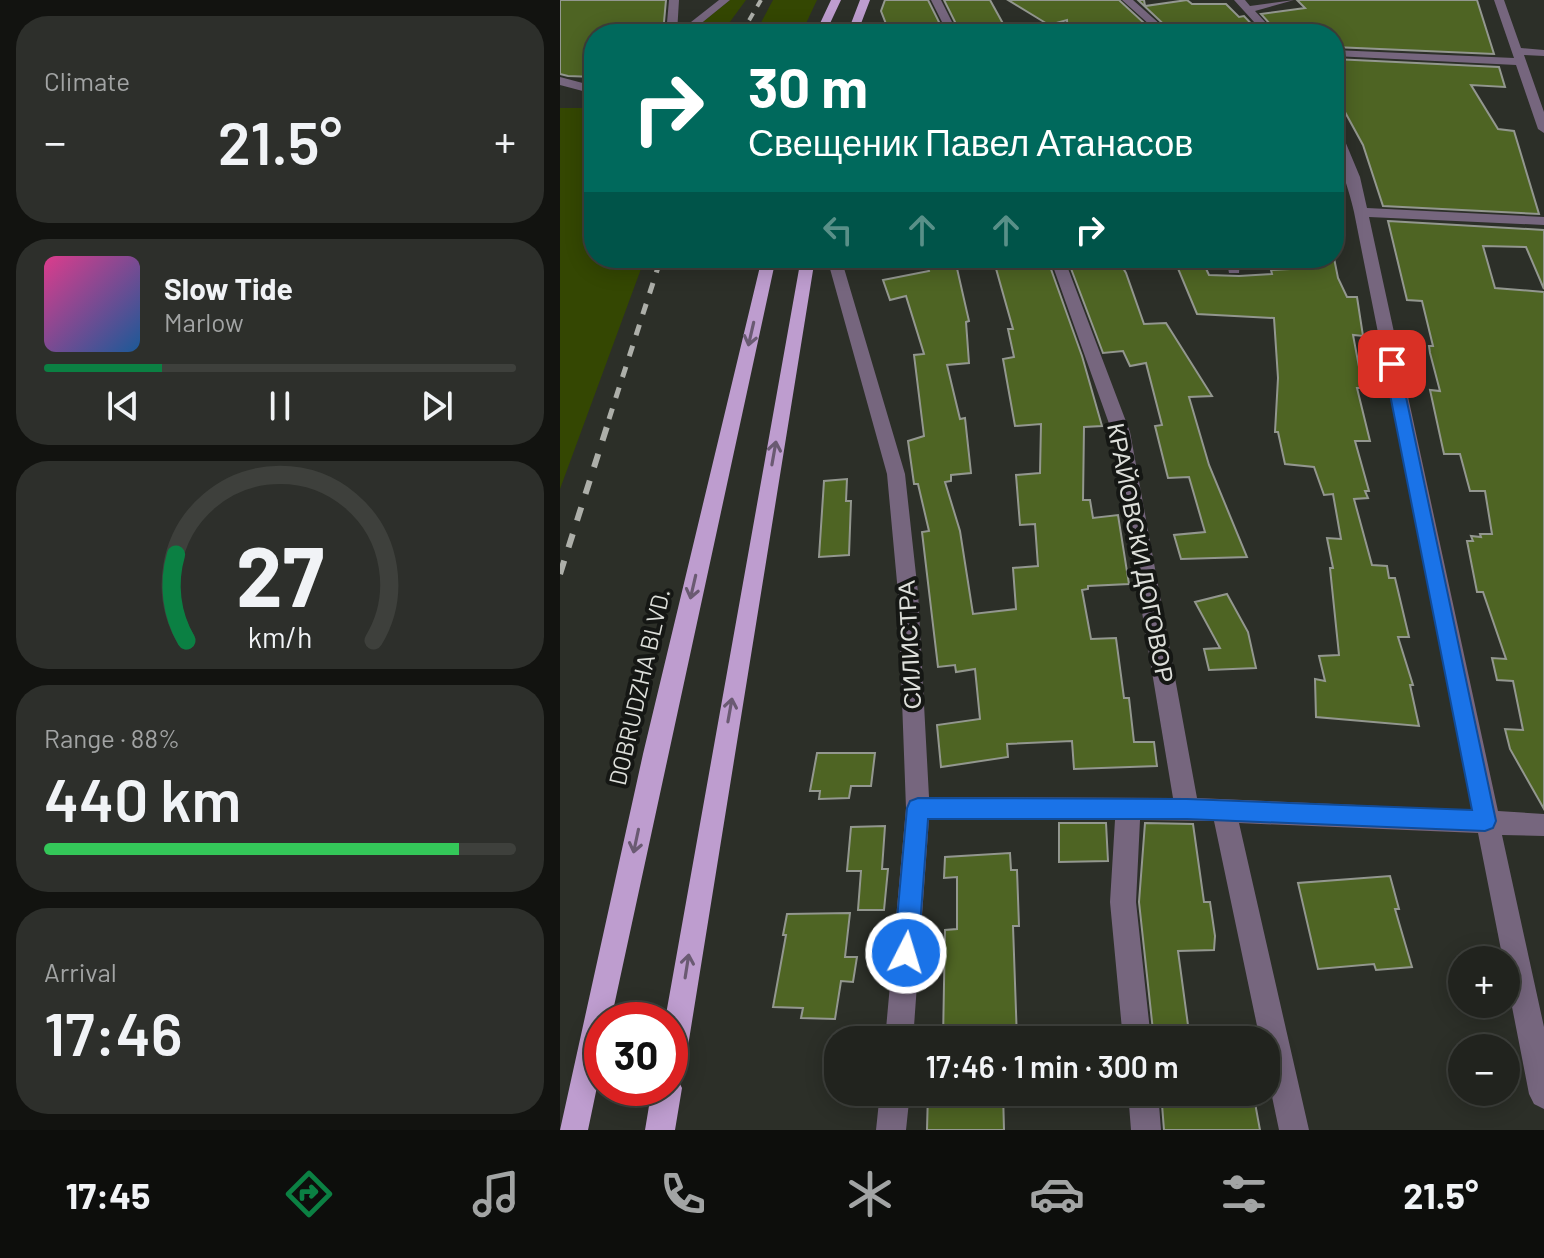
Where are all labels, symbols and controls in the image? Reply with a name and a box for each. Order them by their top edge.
text: 30 m [748,52,868,119]
icon: right [616,56,720,160]
text: Climate [44,65,130,96]
text: 21.5° [218,105,342,177]
text: − [44,114,66,167]
text: + [494,114,516,167]
text: Свещеник Павел Атанасов [748,120,1193,163]
icon: left [816,208,860,252]
icon: ahead [900,208,944,252]
icon: ahead [984,208,1028,252]
icon: right [1068,208,1112,252]
text: Slow Tide [164,270,293,306]
text: Marlow [164,306,244,337]
one-way arrow [743,321,758,346]
pin [1358,330,1426,398]
icon: arrive [1370,342,1414,386]
icon: previous [101,384,145,428]
icon: pause [258,384,302,428]
icon: next [415,384,459,428]
street label: КРАЙОВСКИ ДОГОВОР [1102,420,1181,685]
one-way arrow [768,441,783,467]
text: 27 [236,524,324,624]
one-way arrow [685,574,700,600]
street label: СИЛИСТРА [891,580,926,710]
street label: DOBRUDZHA BLVD. [602,585,675,788]
text: km/h [248,619,312,654]
one-way arrow [724,697,739,723]
text: Range · 88% [44,722,180,753]
text: 440 km [44,762,241,834]
one-way arrow [628,828,643,853]
position arrow [864,911,948,995]
map controls [1448,946,1520,1106]
button: + [1448,946,1520,1018]
one-way arrow [681,954,696,979]
text: Arrival [44,956,117,987]
text: 17:46 [44,996,183,1068]
speed limit sign: 30 [584,1002,688,1106]
button: − [1448,1034,1520,1106]
text: 17:46 · 1 min · 300 m [925,1048,1179,1084]
icon: directions [281,1166,337,1222]
icon: music [468,1166,524,1222]
icon: phone [655,1166,711,1222]
icon: climate [842,1166,898,1222]
icon: car [1029,1166,1085,1222]
icon: filters [1216,1166,1272,1222]
text: 17:45 [65,1173,150,1216]
text: 21.5° [1403,1173,1479,1216]

